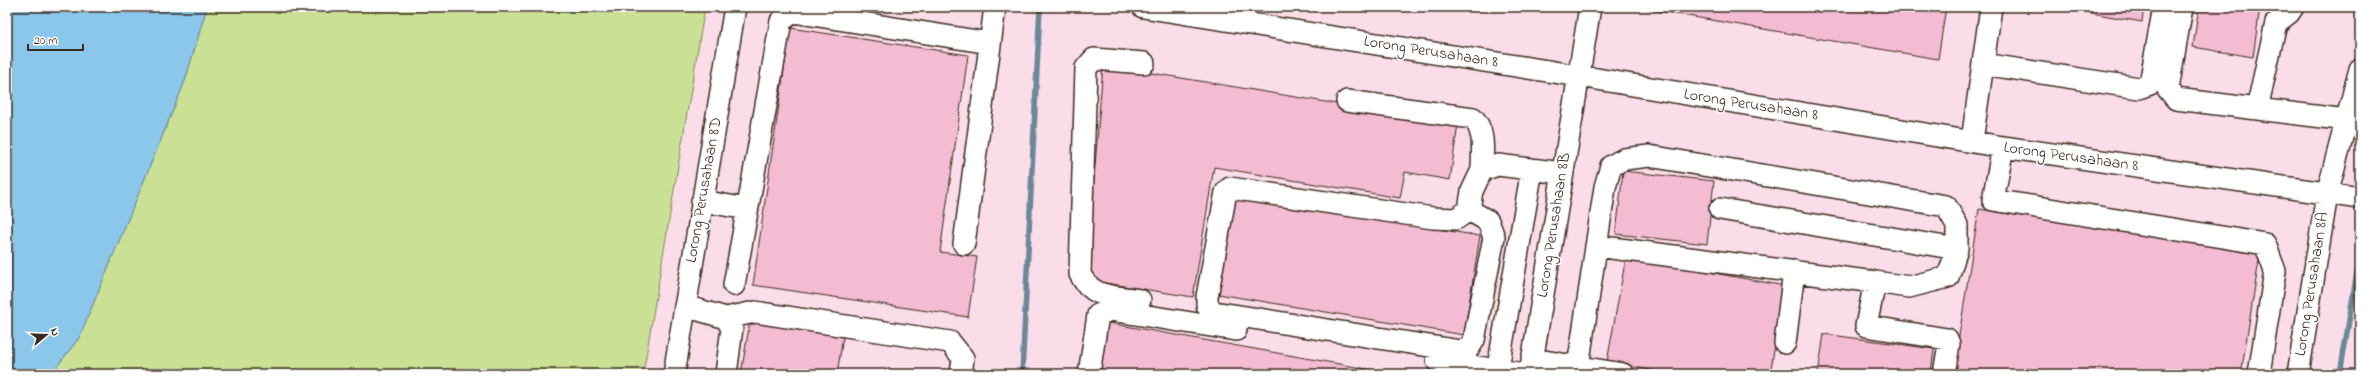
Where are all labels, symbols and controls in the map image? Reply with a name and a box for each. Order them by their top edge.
scale bar [28,26,83,52]
street label: Lorong Perusahaan 8 [1362,30,1500,74]
text: 20 m [34,32,57,50]
street label: Lorong Perusahaan 8 [1682,83,1820,127]
street label: Lorong Perusahaan 8D [679,115,729,265]
street label: Lorong Perusahaan 8 [2002,136,2140,178]
street label: Lorong Perusahaan 8B [1531,151,1577,299]
street label: Lorong Perusahaan 8A [2289,210,2335,358]
north arrow [26,315,66,355]
text: N [46,326,63,338]

